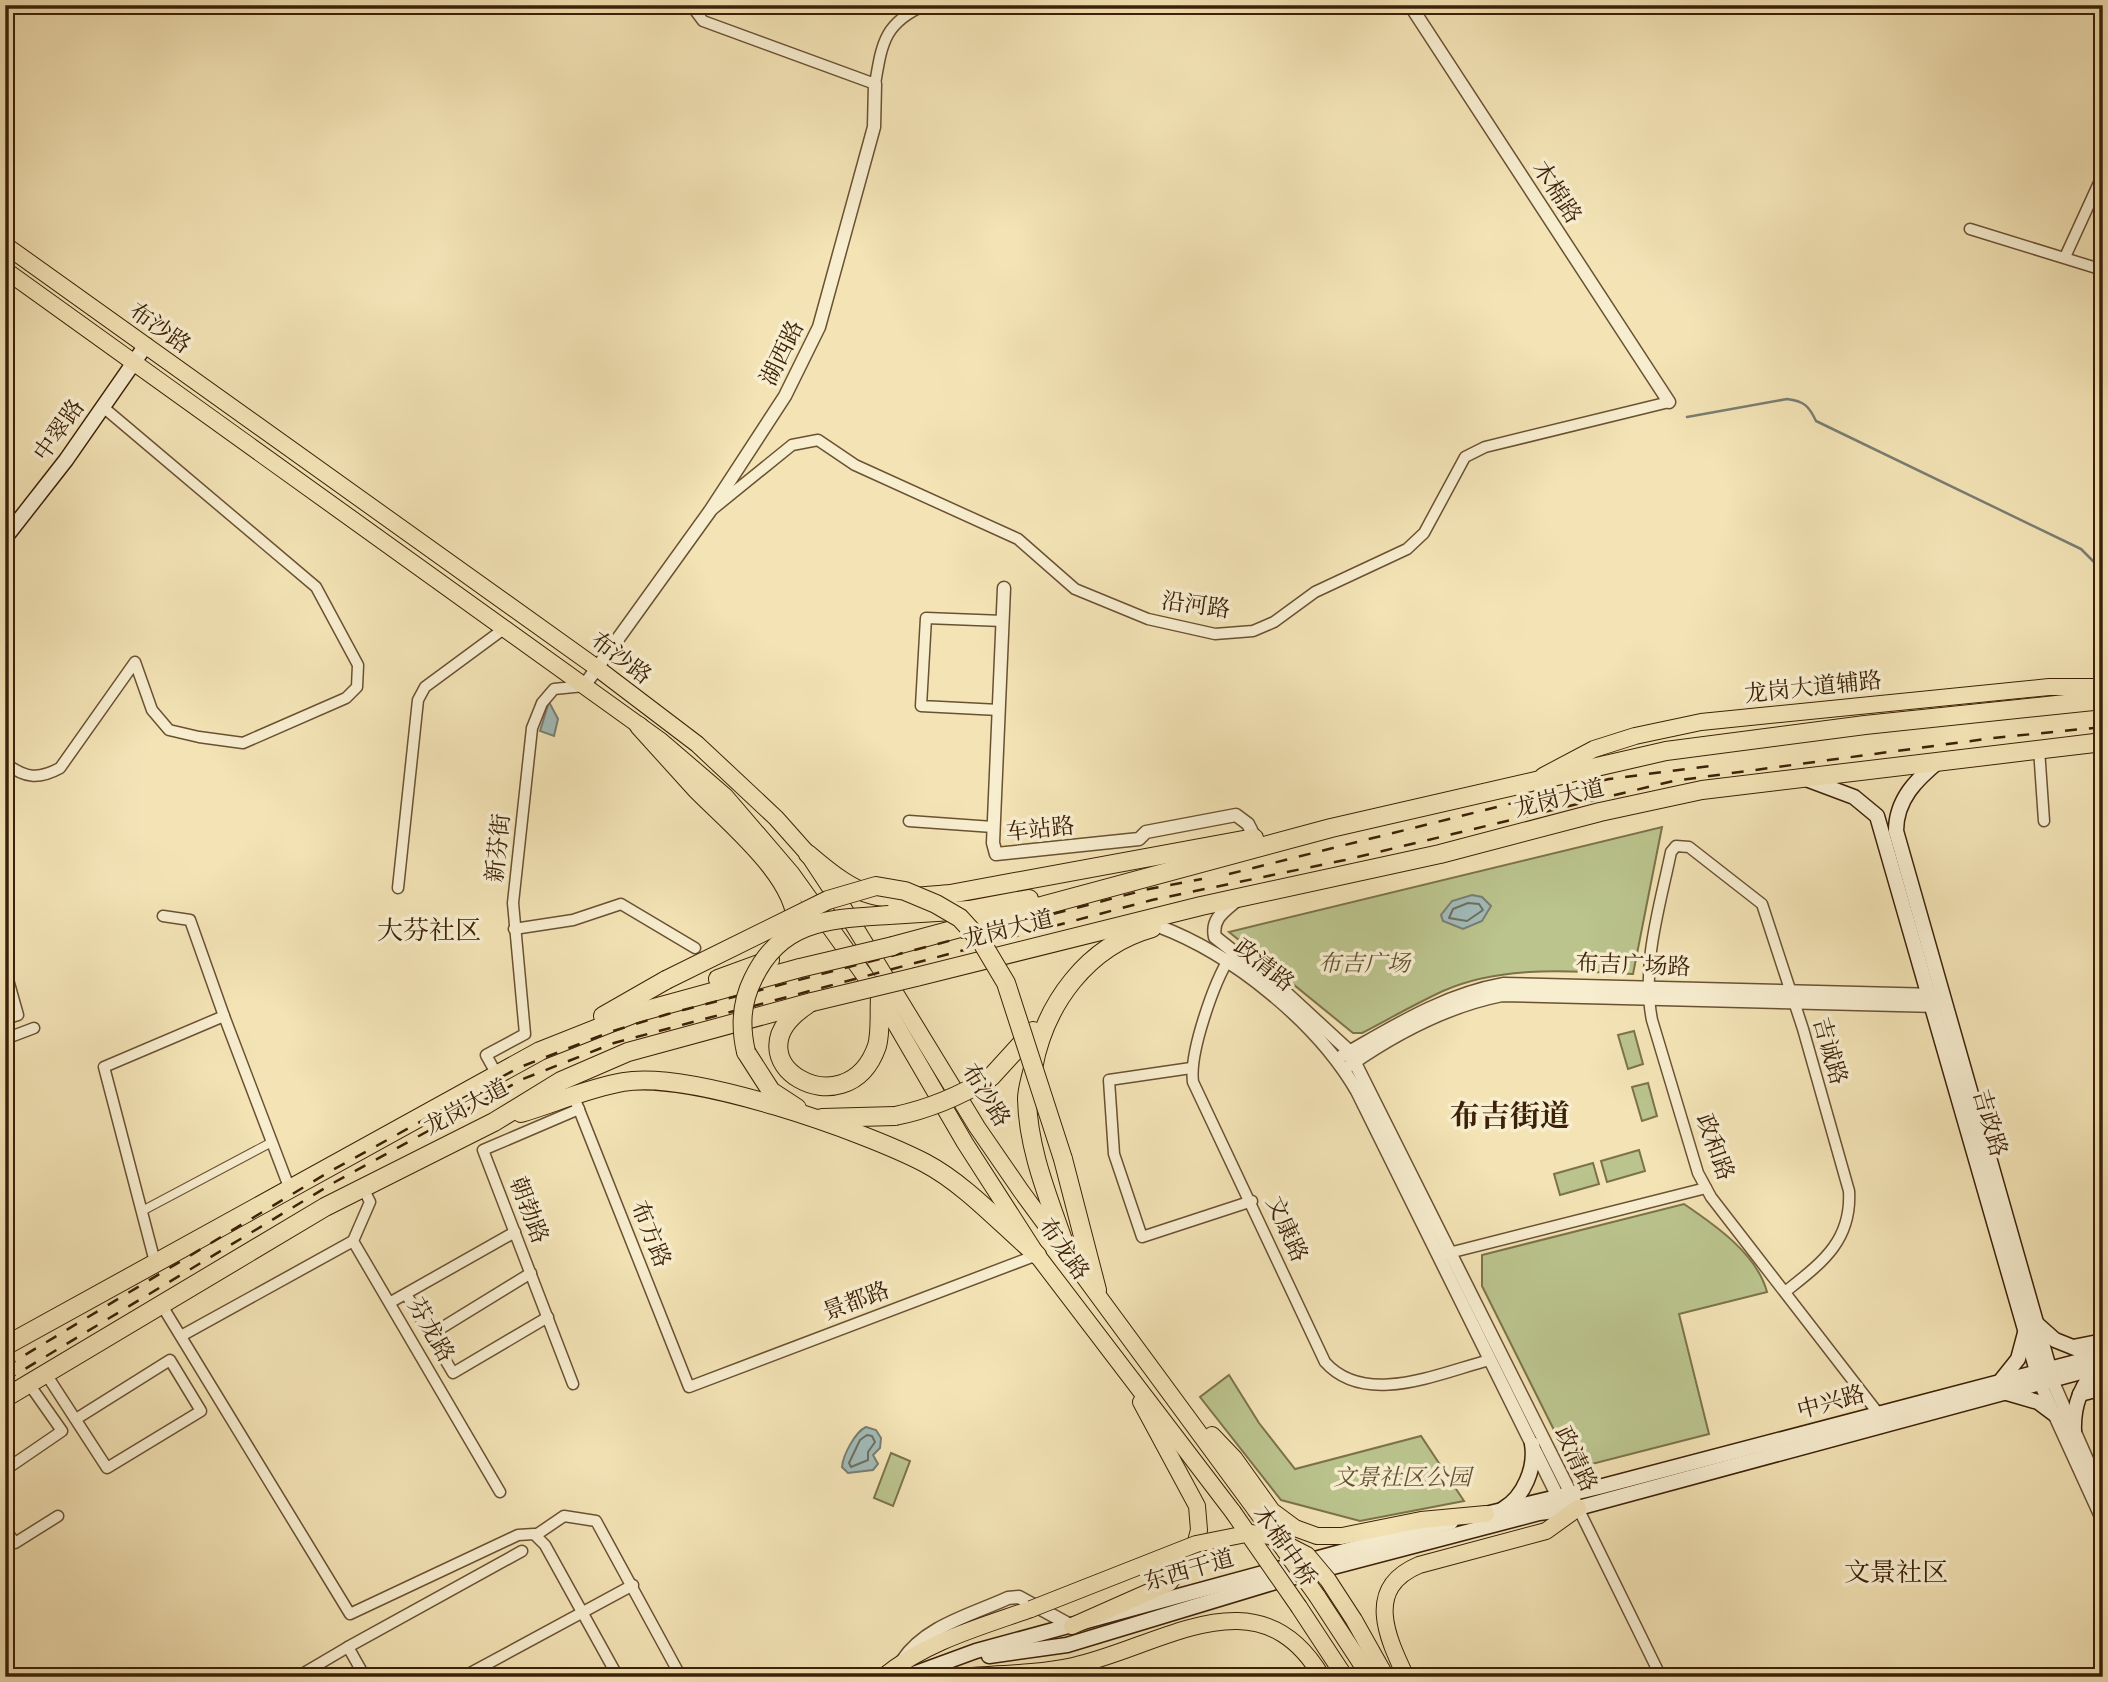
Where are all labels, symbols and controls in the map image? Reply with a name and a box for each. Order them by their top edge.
street label: 木棉路 [1525,155,1589,229]
street label: 布沙路 [123,296,197,360]
street label: 湖西路 [753,315,811,391]
street label: 中翠路 [27,393,91,467]
street label: 沿河路 [1160,585,1232,625]
street label: 布沙路 [584,625,658,691]
street label: 龙岗大道辅路 [1743,664,1883,710]
street label: 龙岗大道 [1511,772,1607,824]
street label: 车站路 [1004,810,1076,848]
street label: 新芬街 [479,812,517,884]
street label: 龙岗大道 [960,903,1056,955]
district label: 大芬社区 [377,913,481,948]
street label: 政清路 [1227,932,1301,998]
park label: 布吉广场 [1318,948,1412,979]
street label: 布吉广场路 [1575,948,1691,982]
street label: 吉诚路 [1806,1014,1854,1088]
street label: 布沙路 [955,1058,1017,1132]
street label: 龙岗大道 [418,1072,514,1142]
street label: 吉政路 [1966,1086,2014,1160]
district label: 布吉街道 [1450,1096,1570,1137]
street label: 政和路 [1689,1109,1741,1185]
street label: 朝勃路 [502,1172,556,1248]
street label: 文康路 [1259,1191,1315,1267]
street label: 布方路 [624,1196,678,1272]
street label: 布龙路 [1032,1212,1096,1286]
street label: 景都路 [818,1274,894,1328]
street label: 芬龙路 [400,1292,462,1368]
street label: 中兴路 [1794,1378,1868,1426]
street label: 政清路 [1547,1421,1605,1497]
park label: 文景社区公园 [1333,1462,1475,1493]
street label: 木棉中桥 [1246,1499,1324,1593]
street label: 东西干道 [1141,1542,1237,1598]
district label: 文景社区 [1844,1555,1948,1590]

